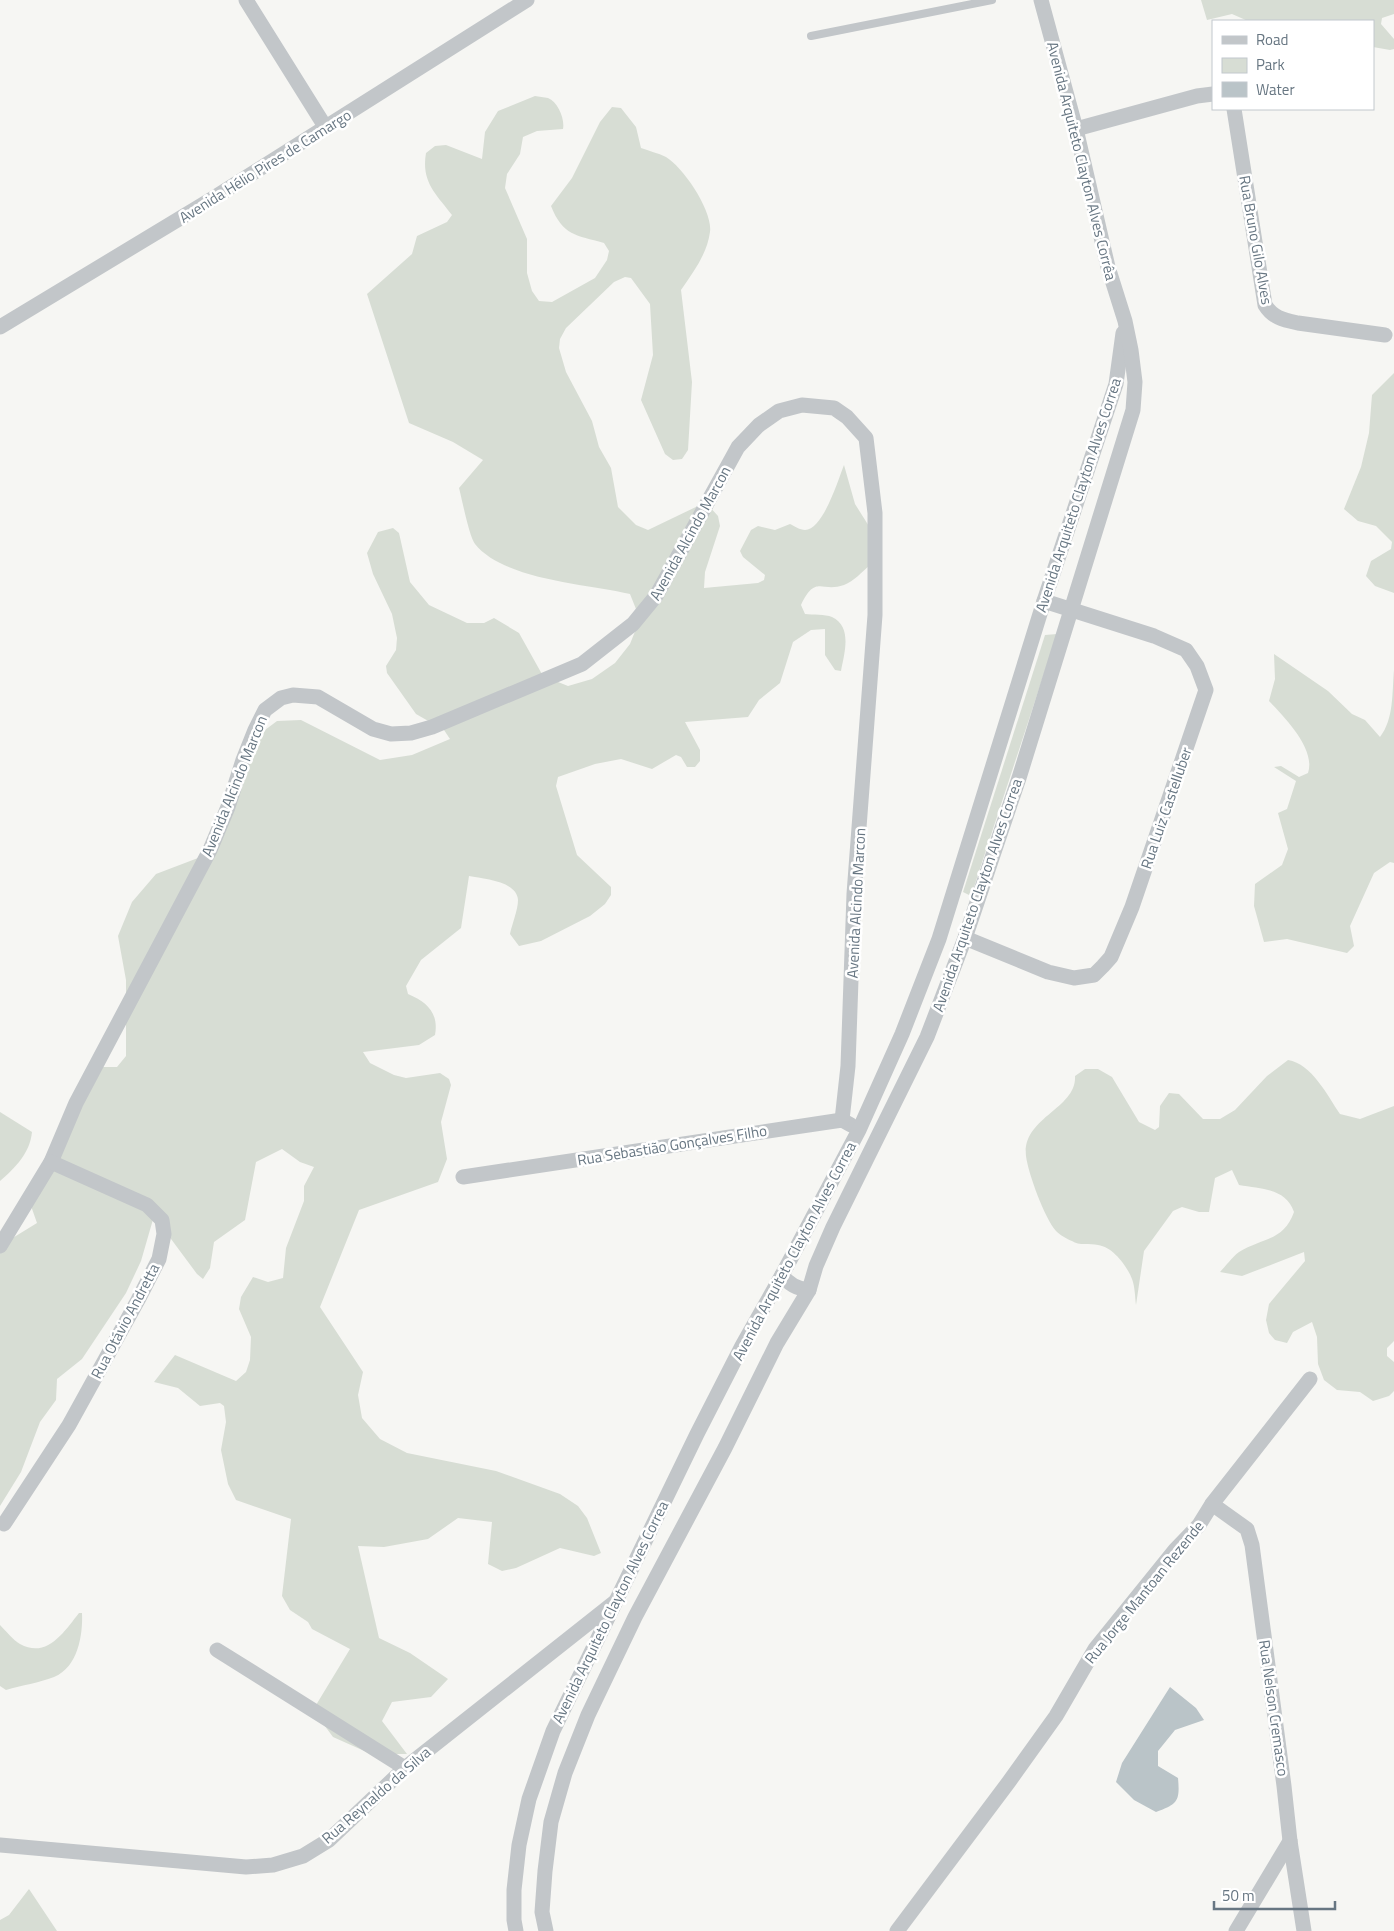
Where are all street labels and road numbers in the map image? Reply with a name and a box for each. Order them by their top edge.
street label: Avenida Arquiteto Clayton Alves Corrêa [1041,39,1123,283]
street label: Avenida Hélio Pires de Camargo [174,103,356,229]
street label: Rua Bruno Gilo Alves [1233,174,1279,306]
street label: Avenida Arquiteto Clayton Alves Correa [1029,374,1127,615]
street label: Avenida Alcindo Marcon [643,462,737,604]
street label: Avenida Alcindo Marcon [195,712,273,860]
street label: Rua Luiz Castelluber [1134,744,1198,872]
street label: Avenida Arquiteto Clayton Alves Correa [926,775,1028,1015]
street label: Avenida Alcindo Marcon [841,827,871,979]
street label: Rua Sebastião Gonçalves Filho [576,1119,769,1171]
street label: Avenida Arquiteto Clayton Alves Correa [726,1137,862,1365]
street label: Rua Otávio Andretta [85,1259,165,1383]
street label: Avenida Arquiteto Clayton Alves Correa [546,1496,674,1727]
street label: Rua Jorge Mantoan Rezende [1079,1515,1209,1669]
street label: Rua Nelson Cremasco [1253,1638,1295,1778]
street label: Rua Reynaldo da Silva [316,1741,436,1849]

